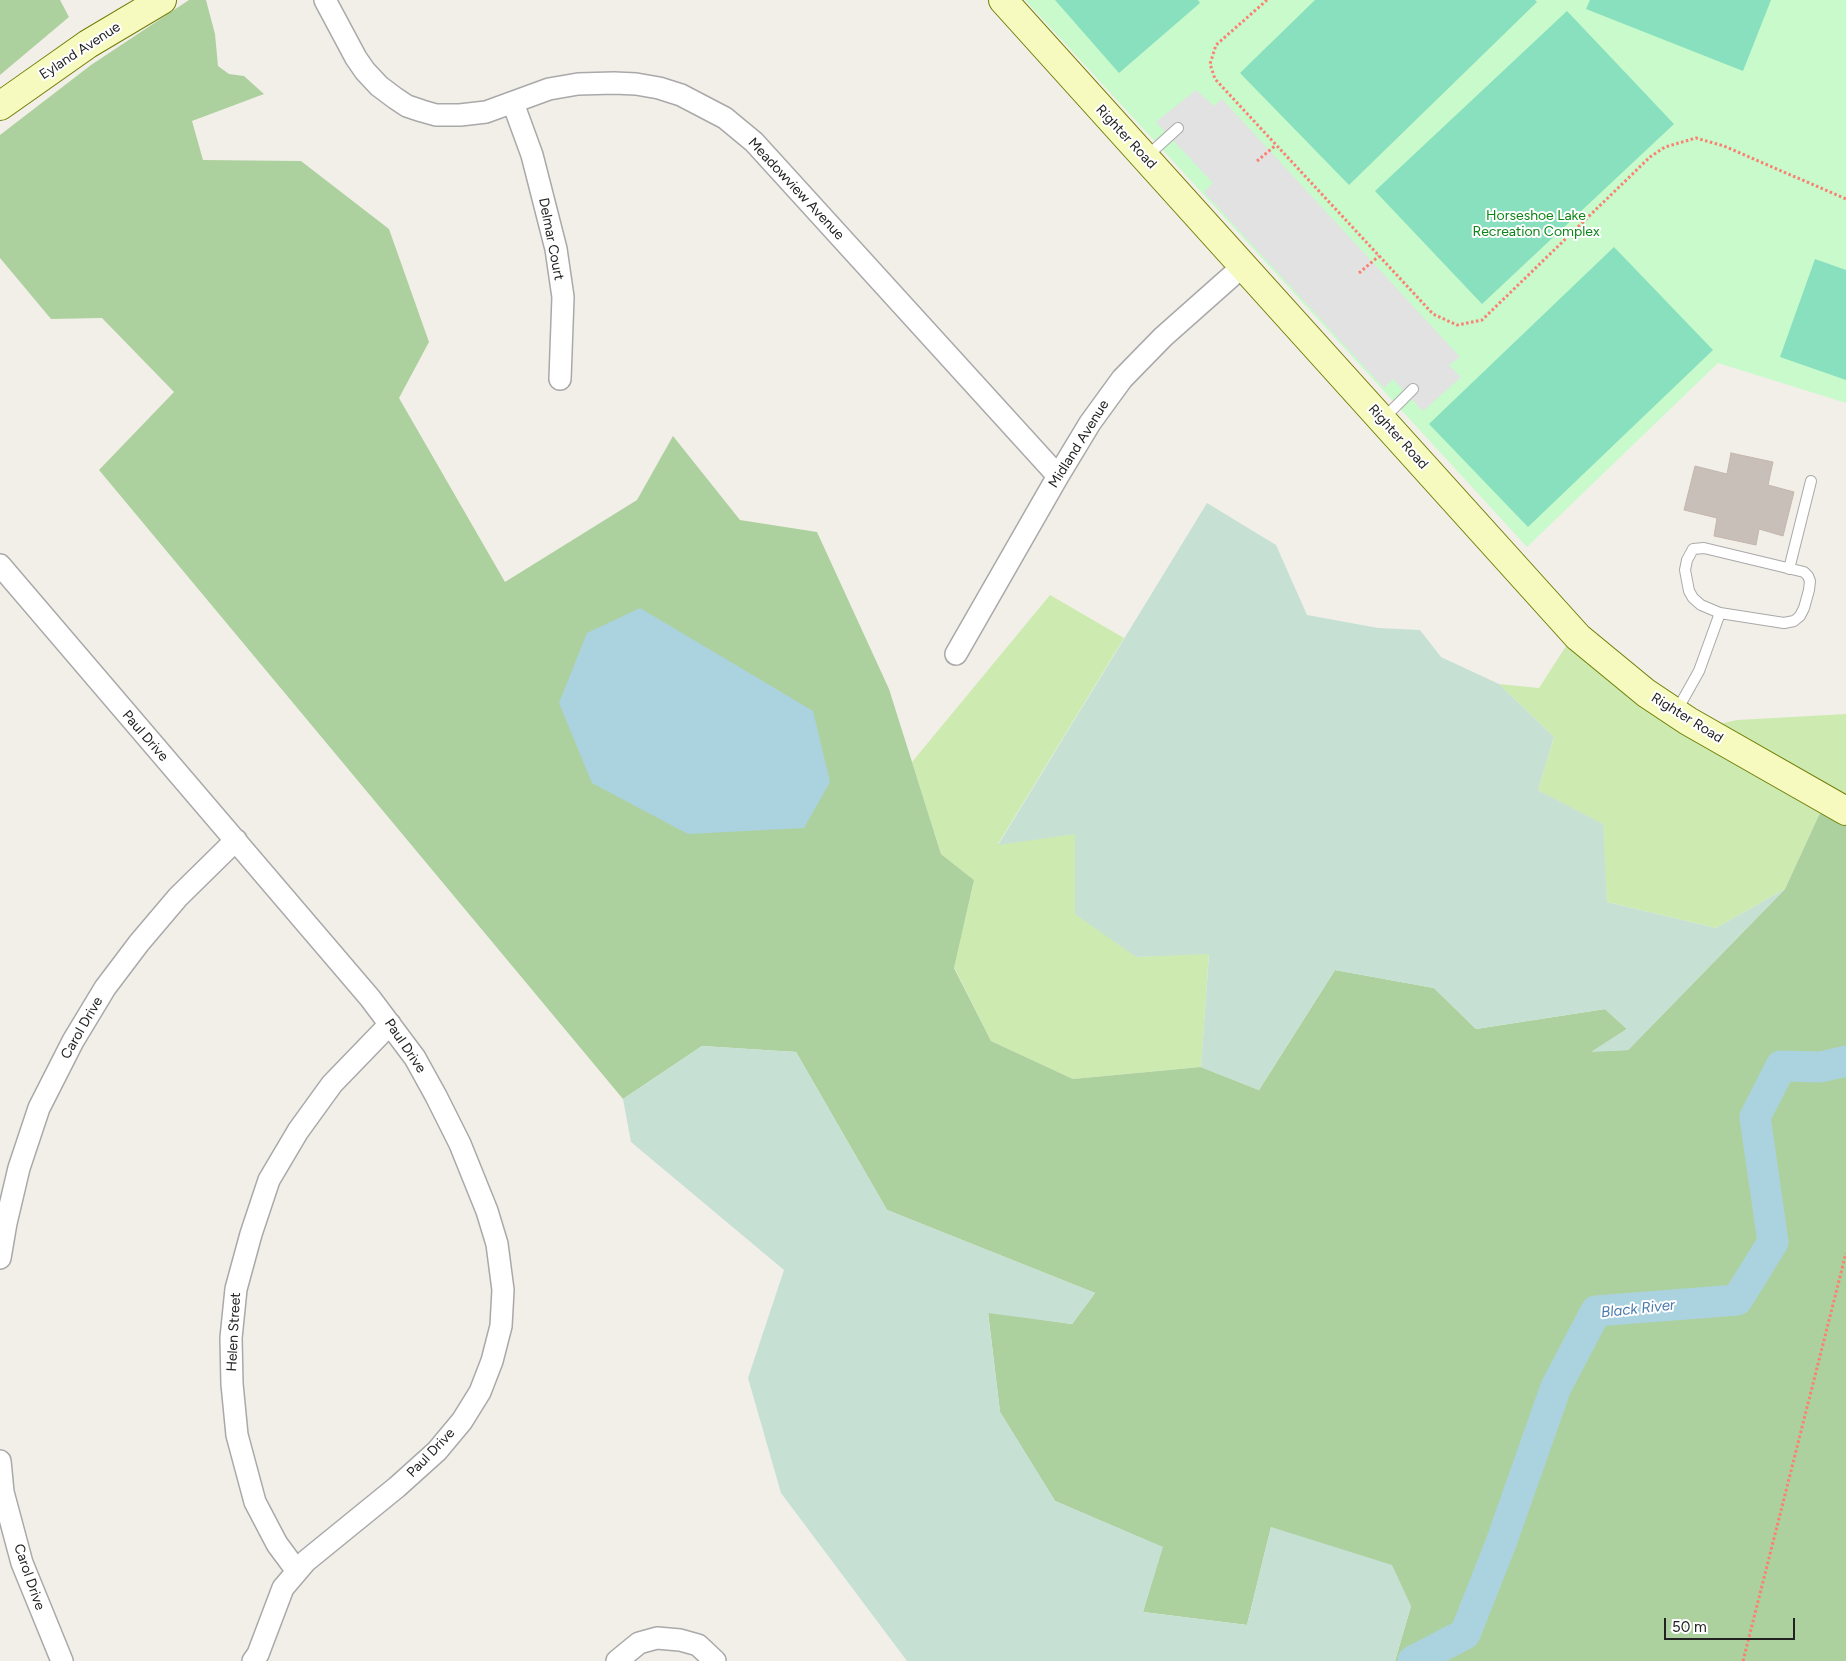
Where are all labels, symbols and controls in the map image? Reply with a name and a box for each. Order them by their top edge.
street label: Eyland Avenue [37,19,123,83]
street label: Righter Road [1092,102,1160,172]
street label: Meadowview Avenue [744,134,848,244]
street label: Delmar Court [535,196,567,282]
park label: Horseshoe Lake Recreation Complex [1472,208,1600,240]
street label: Midland Avenue [1045,397,1113,491]
street label: Righter Road [1365,401,1431,473]
street label: Righter Road [1648,689,1726,747]
street label: Paul Drive [118,707,172,765]
street label: Carol Drive [57,994,107,1062]
street label: Paul Drive [381,1016,429,1076]
street label: Helen Street [224,1292,244,1372]
water label: Black River [1600,1296,1676,1322]
street label: Paul Drive [403,1425,459,1481]
street label: Carol Drive [10,1542,48,1612]
scale bar [1666,1608,1797,1640]
text: 50 m [1672,1618,1707,1636]

